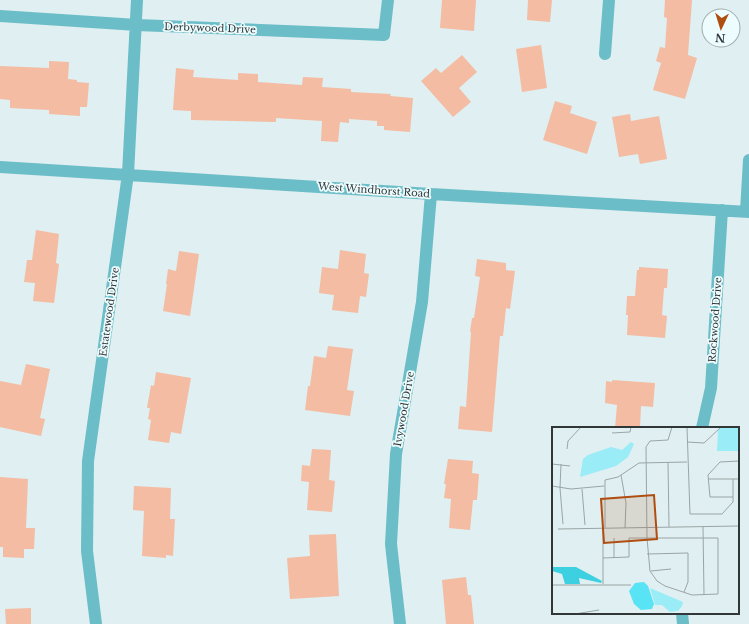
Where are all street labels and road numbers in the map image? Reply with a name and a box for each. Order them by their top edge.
street label: Derbywood Drive [164,20,256,36]
street label: West Windhorst Road [317,180,431,200]
street label: Estatewood Drive [96,266,122,358]
street label: Rockwood Drive [706,277,724,363]
street label: Ivywood Drive [391,370,417,448]

